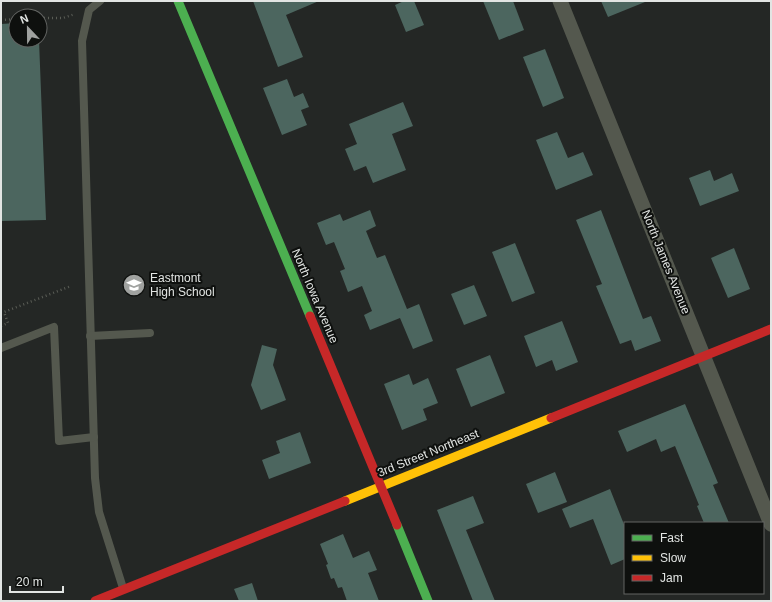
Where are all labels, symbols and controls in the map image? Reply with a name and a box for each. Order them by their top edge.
north arrow [8,8,48,48]
text: N [18,12,30,26]
street label: North James Avenue [639,208,693,316]
street label: North Iowa Avenue [289,247,341,346]
place label: Eastmont High School [150,271,215,299]
school or university icon: Eastmont High School [121,272,147,298]
street label: 3rd Street Northeast [375,426,481,480]
legend [624,522,764,594]
text: Fast [660,531,684,545]
text: Slow [660,551,686,565]
scale bar [10,568,63,594]
text: Jam [660,571,683,585]
text: 20 m [16,575,43,589]

